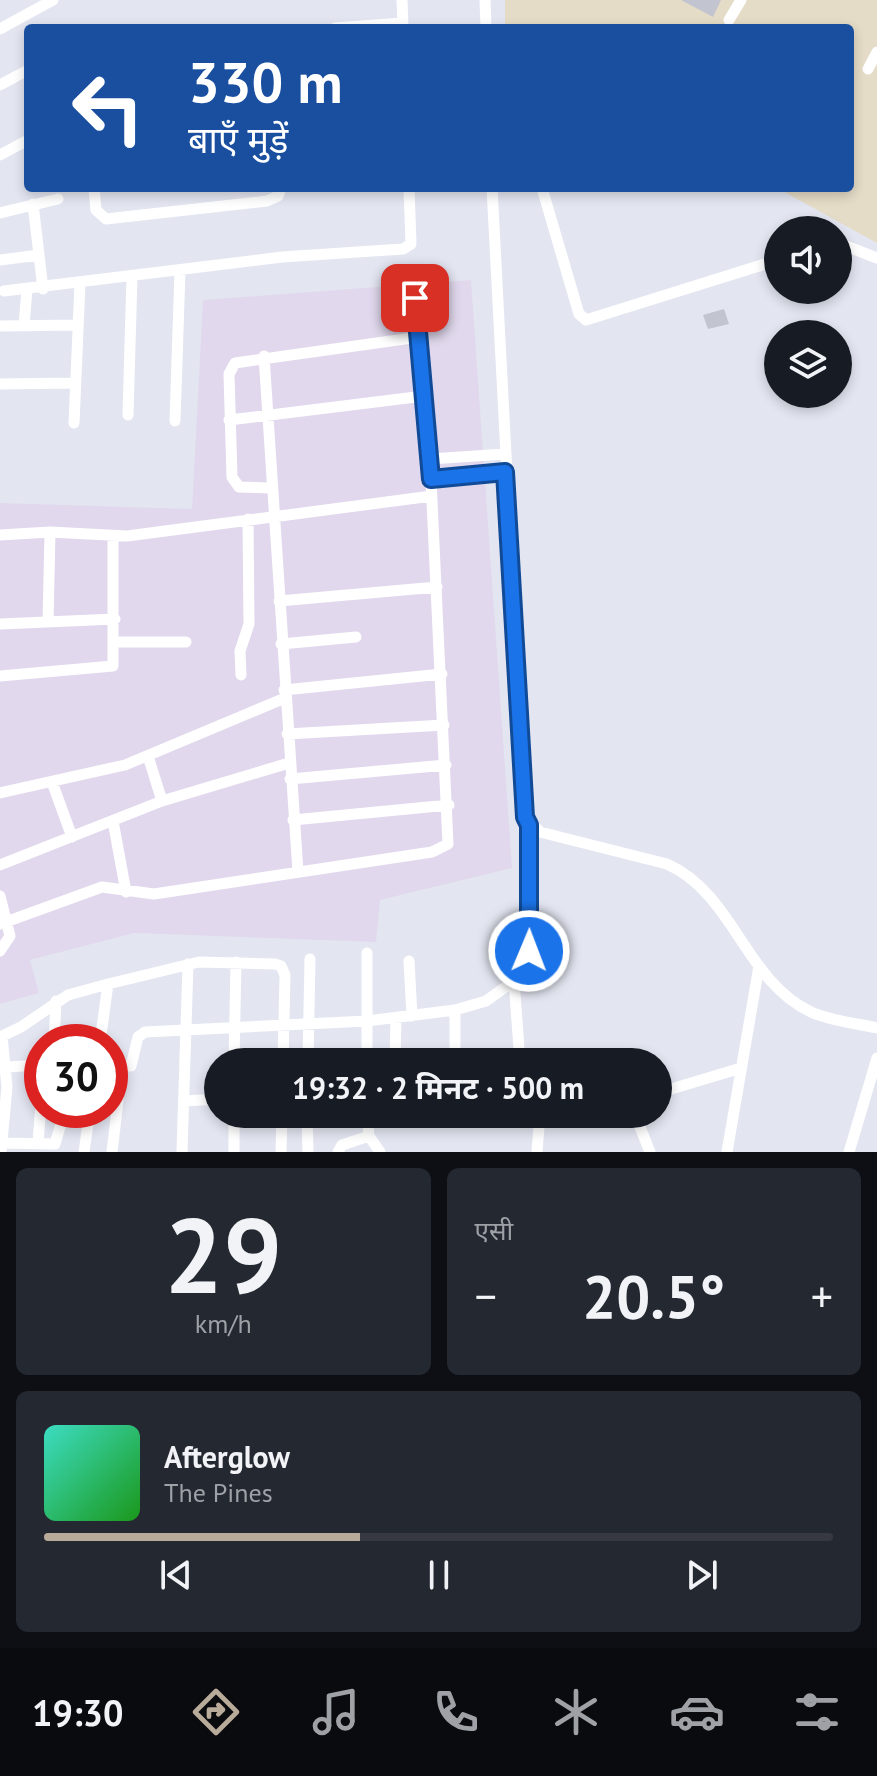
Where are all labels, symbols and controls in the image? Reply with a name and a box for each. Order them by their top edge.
text: 330 m [188,46,343,118]
icon: left [56,56,160,160]
text: बाएँ मुड़ें [188,116,288,163]
map controls [764,216,852,408]
button: sound [764,216,852,304]
pin [381,264,449,332]
icon: arrive [393,276,437,320]
button: layers [764,320,852,408]
position arrow [487,909,571,993]
speed limit sign: 30 [24,1024,128,1128]
text: 19:32 · 2 मिनट · 500 m [292,1068,584,1107]
text: 29 [164,1187,282,1322]
text: एसी [475,1214,513,1247]
text: 20.5° [582,1257,725,1335]
text: − [475,1267,497,1324]
text: + [811,1267,833,1324]
text: km/h [195,1307,252,1340]
text: Afterglow [164,1437,290,1476]
text: The Pines [164,1476,273,1509]
icon: previous [154,1553,198,1597]
icon: pause [417,1553,461,1597]
icon: next [680,1553,724,1597]
icon: directions [188,1684,244,1740]
icon: music [308,1684,364,1740]
icon: phone [428,1684,484,1740]
icon: climate [548,1684,604,1740]
icon: car [669,1684,725,1740]
icon: filters [789,1684,845,1740]
text: 19:30 [32,1689,123,1736]

